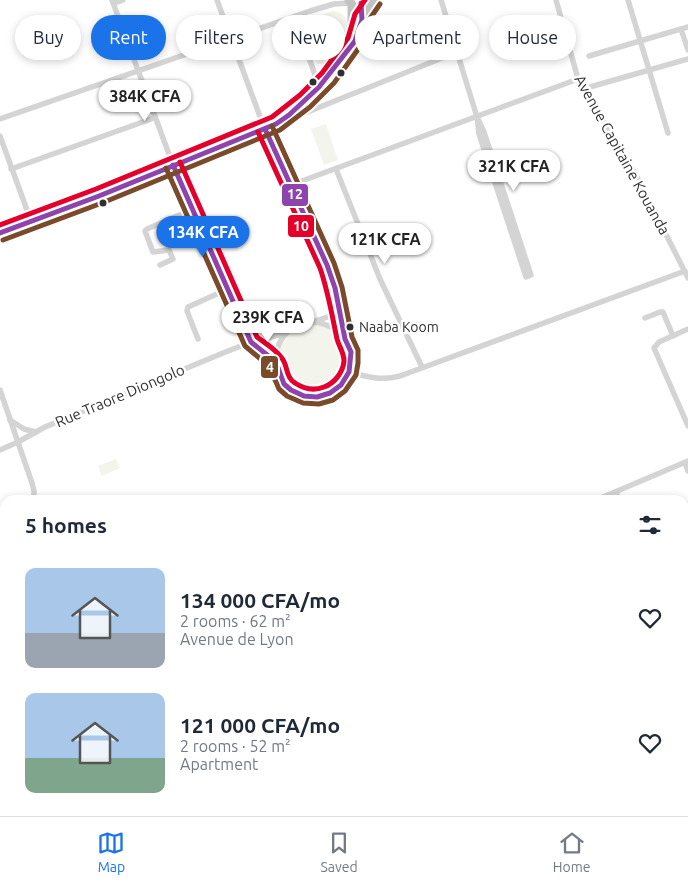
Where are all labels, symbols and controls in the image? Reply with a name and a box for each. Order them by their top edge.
chip: Buy [15,15,81,60]
chip: Rent [91,15,166,60]
chip: Filters [176,15,262,60]
chip: New [272,15,345,60]
chip: Apartment [355,15,479,60]
chip: House [489,15,576,60]
unlabelled marker [336,68,346,78]
street label: Avenue Capitaine Kouanda [571,72,673,238]
unlabelled marker [308,77,318,87]
pin: 384K CFA [93,80,197,122]
text: 384K CFA [109,87,181,105]
pin: 321K CFA [462,150,566,192]
text: 321K CFA [478,157,550,175]
line badge: 12 [281,183,309,207]
text: 12 [287,186,303,202]
unlabelled marker [98,198,108,208]
line badge: 10 [287,214,315,238]
pin: 134K CFA [151,216,255,258]
text: 10 [293,218,309,234]
pin: 121K CFA [333,222,437,265]
text: 134K CFA [167,223,239,241]
text: 121K CFA [349,230,421,248]
pin: 239K CFA [216,300,320,343]
text: 239K CFA [232,308,304,326]
place label: Naaba Koom [359,319,439,335]
marker: Naaba Koom [345,322,355,332]
line badge: 4 [260,355,279,379]
text: 4 [266,359,274,375]
street label: Rue Traore Diongolo [53,361,187,430]
icon: filters [636,511,664,539]
text: 5 homes [25,513,107,537]
icon: home [65,588,125,648]
text: 134 000 CFA/mo [180,588,340,612]
icon: heart [636,604,664,632]
text: 2 rooms · 62 m² [180,612,291,630]
text: Avenue de Lyon [180,630,294,648]
icon: home [65,713,125,773]
text: 121 000 CFA/mo [180,713,340,737]
icon: heart [636,729,664,757]
text: 2 rooms · 52 m² [180,737,291,755]
text: Apartment [180,755,258,773]
tab: Map [97,829,125,875]
tab: Saved [320,829,358,875]
tab: Home [553,829,590,875]

